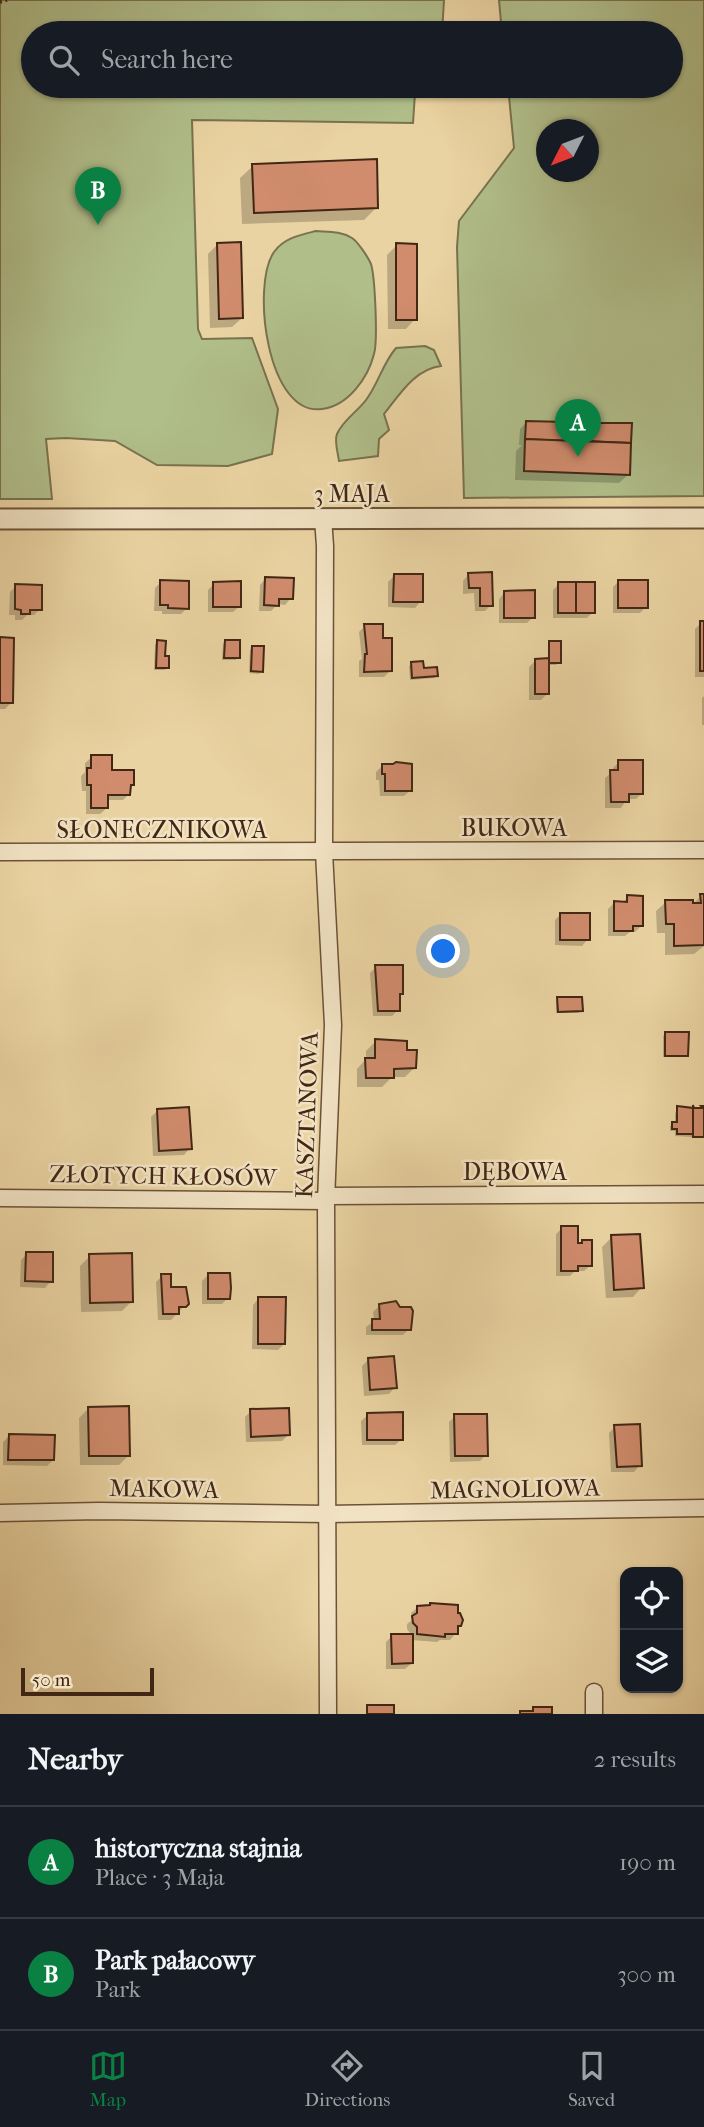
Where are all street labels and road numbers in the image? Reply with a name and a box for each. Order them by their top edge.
street label: 3 MAJA [314,480,391,508]
street label: BUKOWA [461,814,568,842]
street label: SŁONECZNIKOWA [57,816,268,844]
street label: KASZTANOWA [290,1031,324,1199]
street label: DĘBOWA [463,1158,568,1187]
street label: ZŁOTYCH KŁOSÓW [49,1159,278,1192]
street label: MAKOWA [109,1474,220,1504]
street label: MAGNOLIOWA [430,1474,601,1504]

